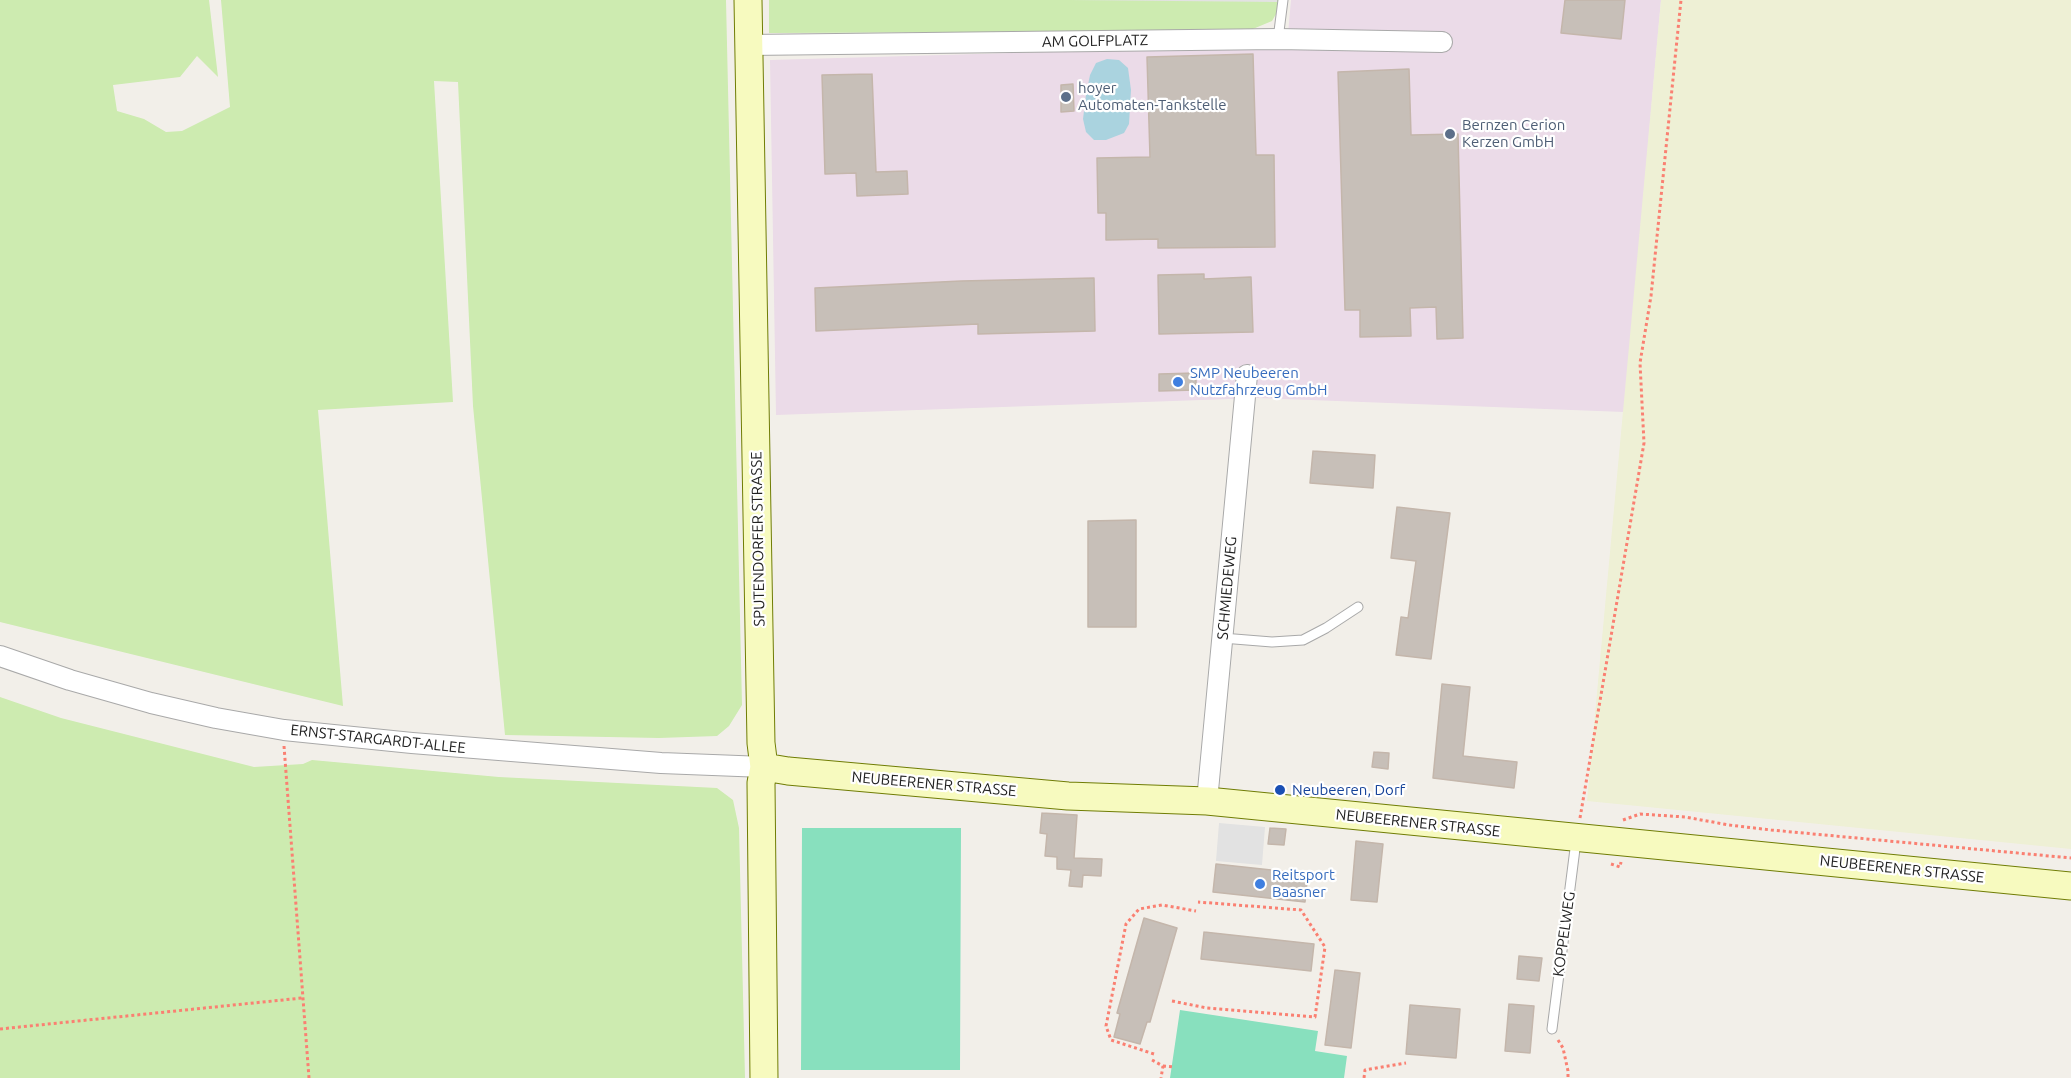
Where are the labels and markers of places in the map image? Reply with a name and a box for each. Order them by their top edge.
place label: hoyer Automaten-Tankstelle [1078,79,1226,114]
marker: hoyer Automaten-Tankstelle [1059,90,1073,104]
place label: Bernzen Cerion Kerzen GmbH [1462,116,1565,151]
marker: Bernzen Cerion Kerzen GmbH [1443,127,1457,141]
place label: SMP Neubeeren Nutzfahrzeug GmbH [1190,364,1328,399]
marker: SMP Neubeeren Nutzfahrzeug GmbH [1171,375,1185,389]
place label: Neubeeren, Dorf [1292,781,1405,799]
marker: Neubeeren, Dorf [1273,783,1287,797]
place label: Reitsport Baasner [1272,866,1335,901]
marker: Reitsport Baasner [1253,877,1267,891]

